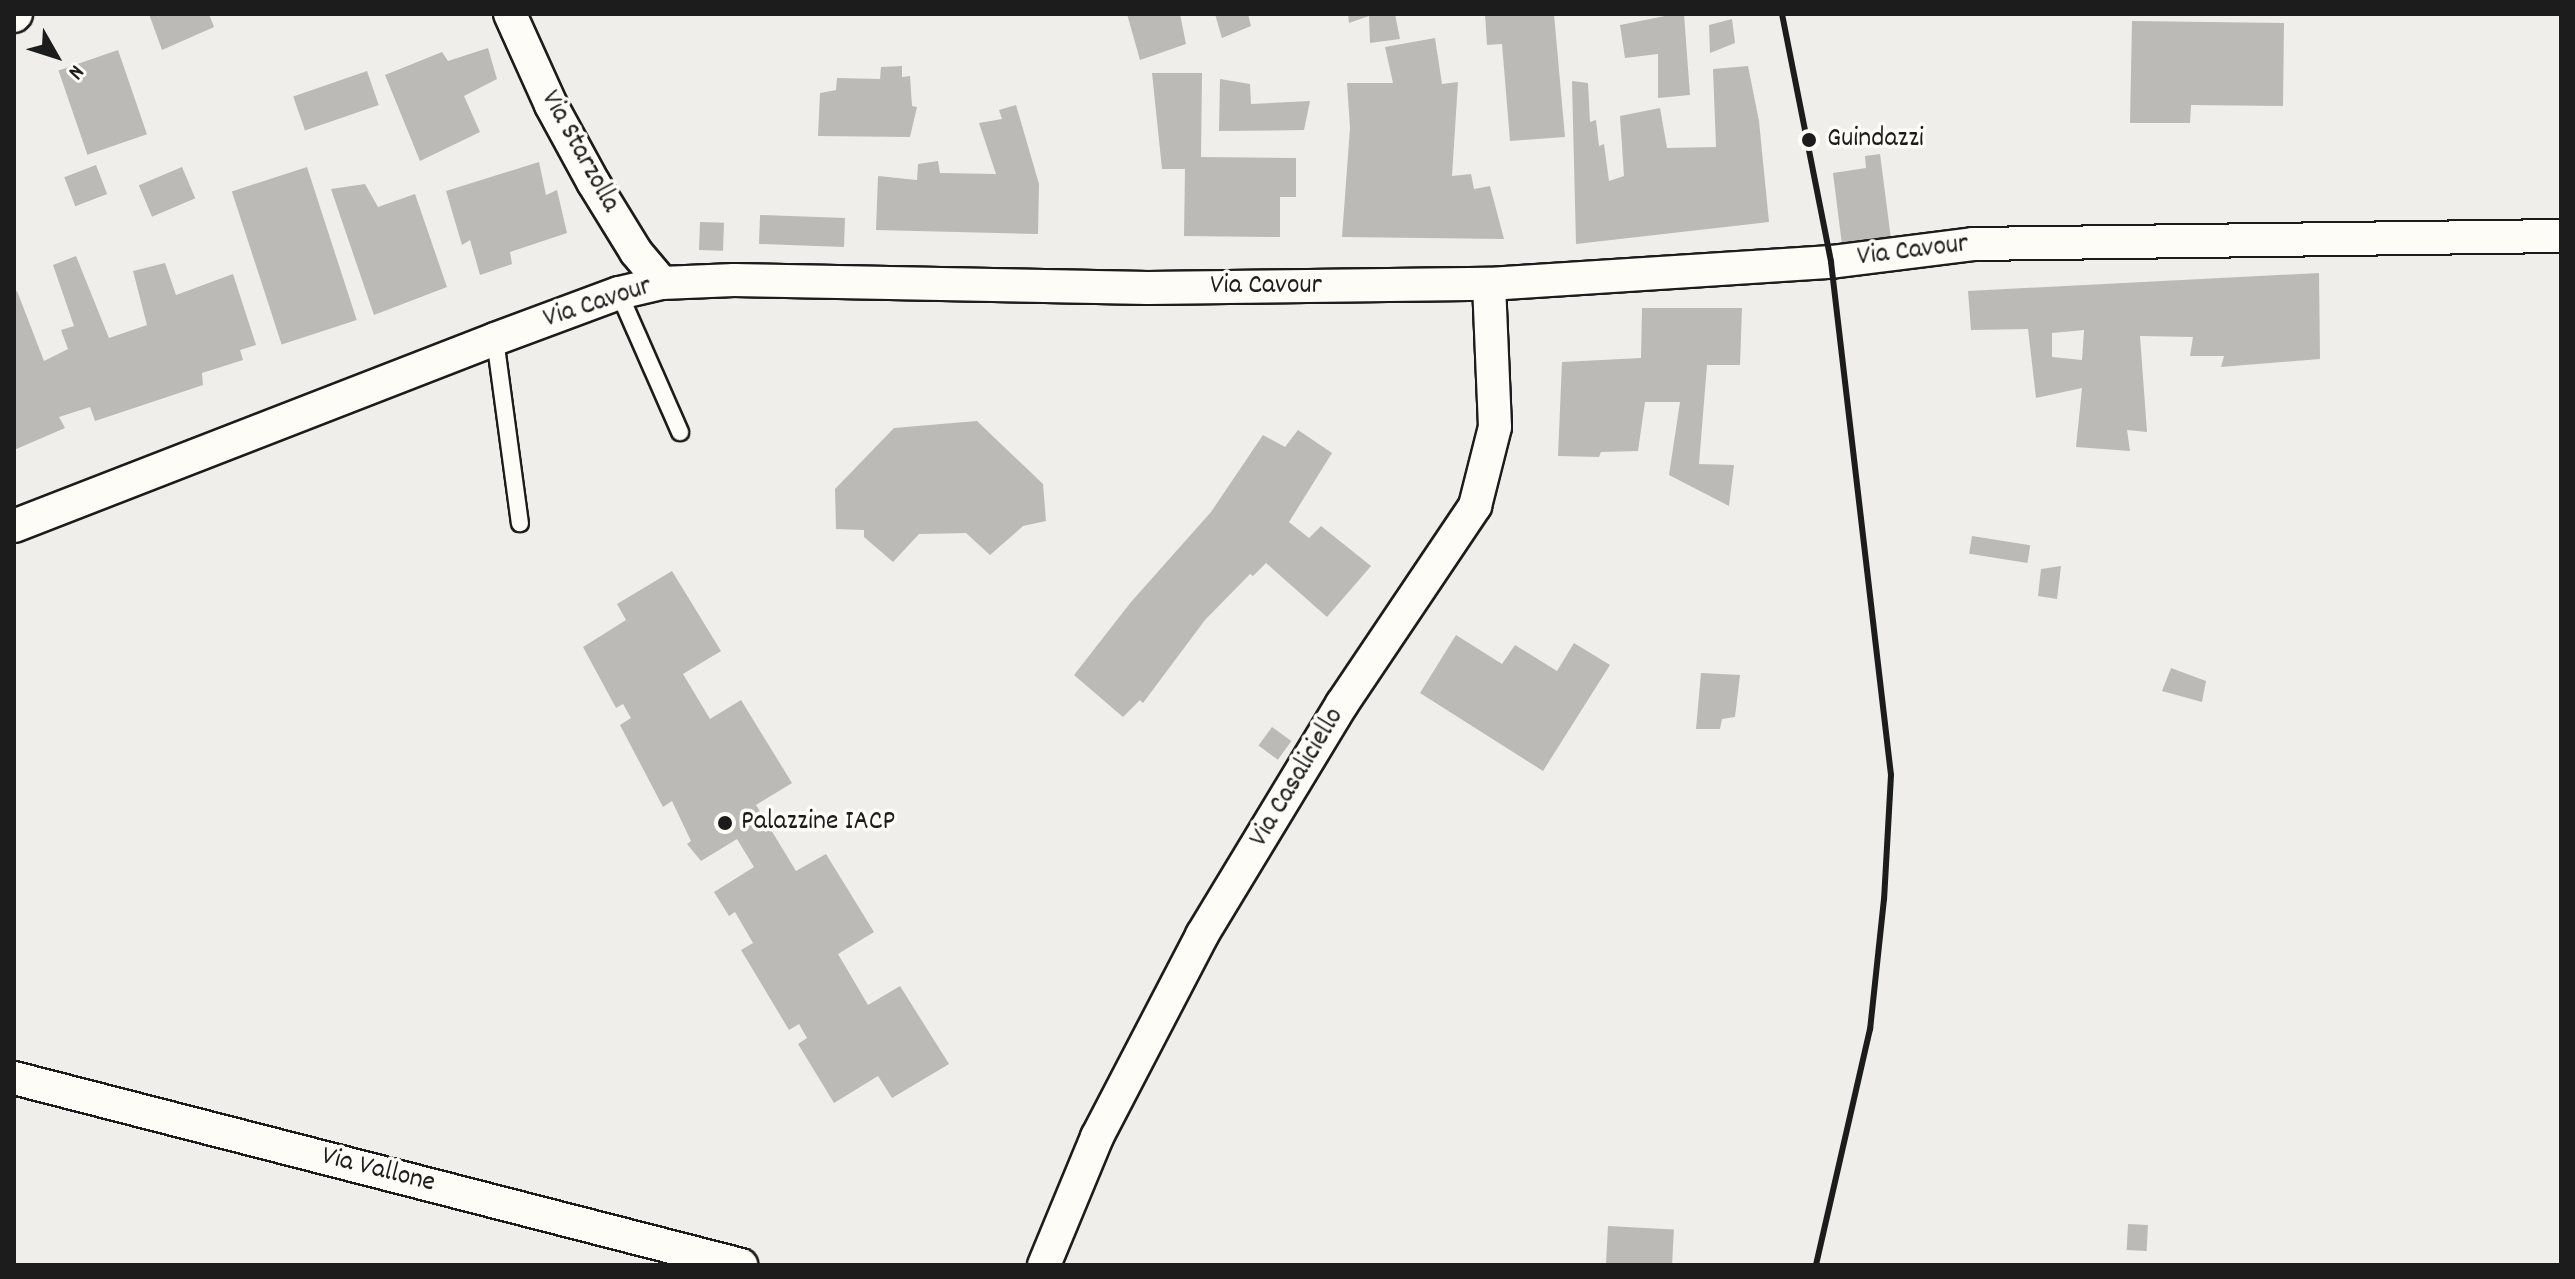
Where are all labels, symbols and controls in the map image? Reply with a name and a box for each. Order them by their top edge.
north arrow [16,16,96,96]
text: N [60,57,91,85]
street label: Via Starzolla [532,85,626,219]
place label: Guindazzi [1827,123,1924,157]
marker: Guindazzi [1798,129,1820,151]
street label: Via Cavour [1856,229,1970,275]
street label: Via Cavour [1210,270,1322,304]
street label: Via Cavour [540,271,656,337]
street label: Via Casaliciello [1243,702,1353,854]
place label: Palazzine IACP [741,806,895,840]
marker: Palazzine IACP [716,814,734,832]
street label: Via Vallone [318,1141,438,1201]

